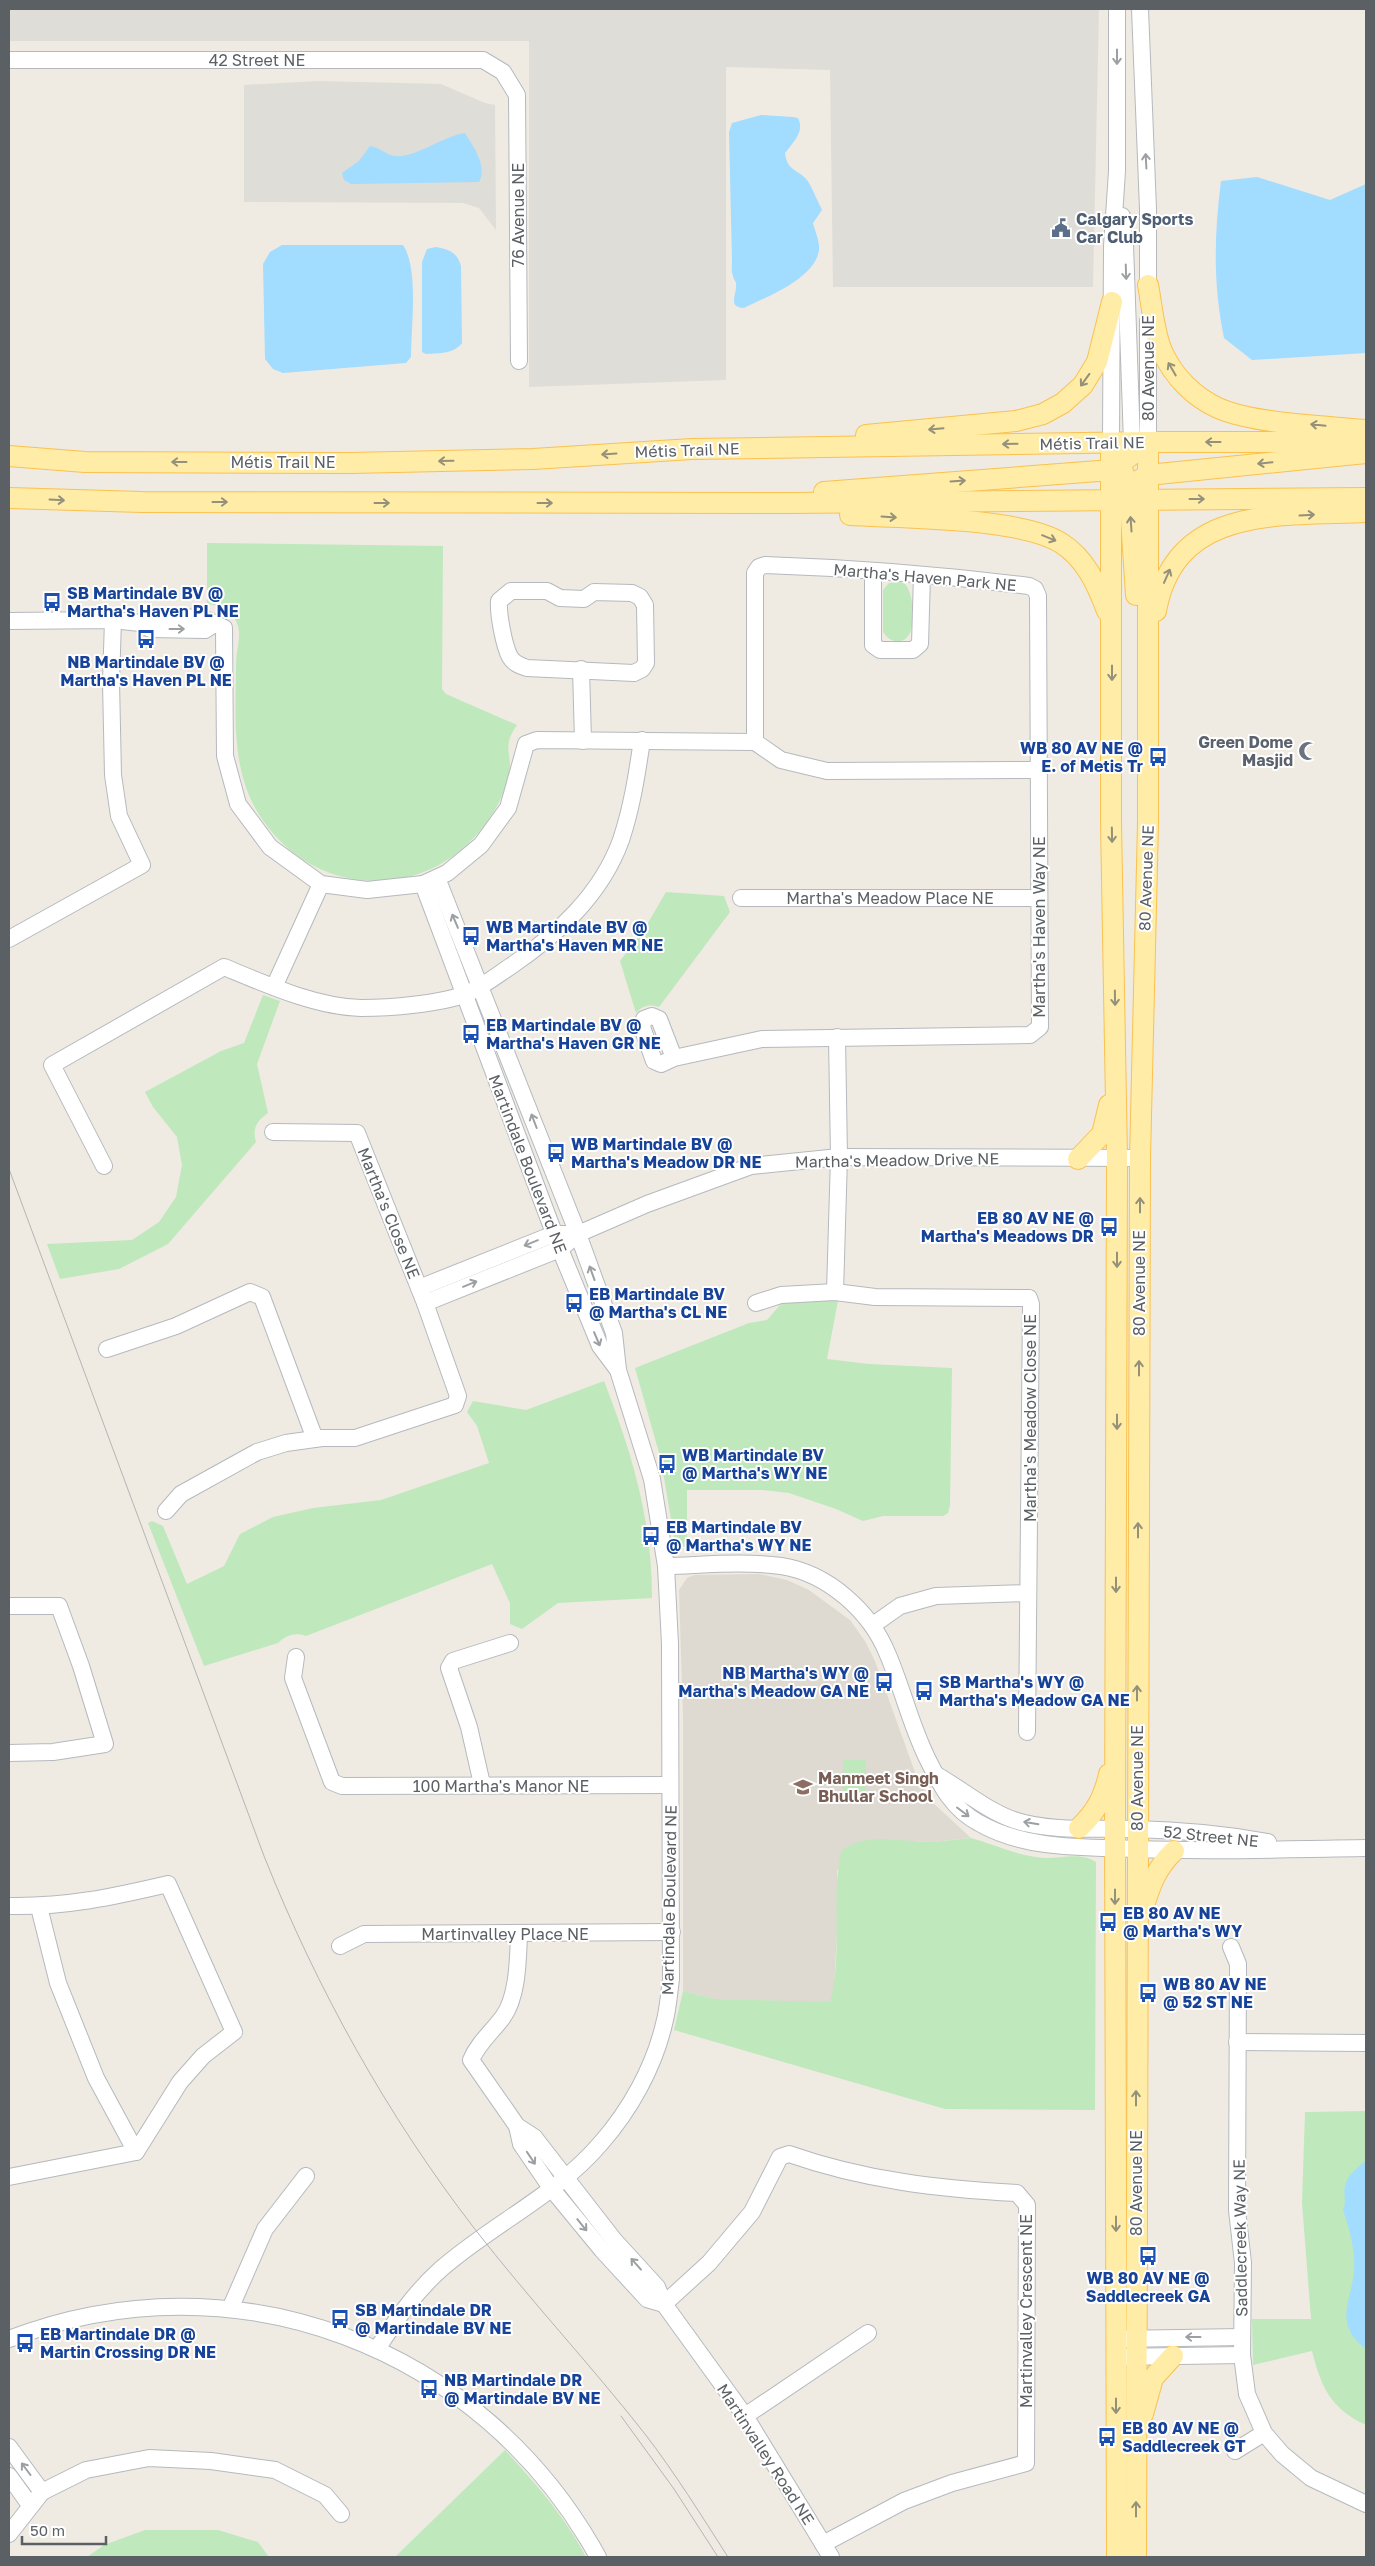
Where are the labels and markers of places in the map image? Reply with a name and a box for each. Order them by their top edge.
place label: Calgary Sports Car Club [1076,209,1193,247]
public building icon: Calgary Sports Car Club [1050,217,1072,239]
place label: SB Martindale BV @ Martha's Haven PL NE [67,583,239,621]
bus stop icon: SB Martindale BV @ Martha's Haven PL NE [41,591,63,613]
bus stop icon: NB Martindale BV @ Martha's Haven PL NE [135,628,157,650]
place label: NB Martindale BV @ Martha's Haven PL NE [60,652,232,690]
place label: Green Dome Masjid [1198,732,1293,770]
place label: WB 80 AV NE @ E. of Metis Tr [1020,738,1143,776]
mosque icon: Green Dome Masjid [1297,740,1319,762]
bus stop icon: WB 80 AV NE @ E. of Metis Tr [1147,746,1169,768]
place label: WB Martindale BV @ Martha's Haven MR NE [486,917,663,955]
bus stop icon: WB Martindale BV @ Martha's Haven MR NE [460,925,482,947]
place label: EB Martindale BV @ Martha's Haven GR NE [486,1015,661,1053]
bus stop icon: EB Martindale BV @ Martha's Haven GR NE [460,1023,482,1045]
place label: WB Martindale BV @ Martha's Meadow DR NE [571,1134,761,1172]
bus stop icon: WB Martindale BV @ Martha's Meadow DR NE [545,1142,567,1164]
place label: EB 80 AV NE @ Martha's Meadows DR [921,1208,1094,1246]
bus stop icon: EB 80 AV NE @ Martha's Meadows DR [1098,1216,1120,1238]
place label: EB Martindale BV @ Martha's CL NE [589,1284,727,1322]
bus stop icon: EB Martindale BV @ Martha's CL NE [563,1292,585,1314]
place label: WB Martindale BV @ Martha's WY NE [682,1445,827,1483]
bus stop icon: WB Martindale BV @ Martha's WY NE [656,1453,678,1475]
place label: EB Martindale BV @ Martha's WY NE [666,1517,811,1555]
bus stop icon: EB Martindale BV @ Martha's WY NE [640,1525,662,1547]
place label: NB Martha's WY @ Martha's Meadow GA NE [678,1663,869,1701]
bus stop icon: NB Martha's WY @ Martha's Meadow GA NE [873,1671,895,1693]
place label: SB Martha's WY @ Martha's Meadow GA NE [939,1672,1130,1710]
bus stop icon: SB Martha's WY @ Martha's Meadow GA NE [913,1680,935,1702]
place label: Manmeet Singh Bhullar School [818,1768,939,1806]
school or university icon: Manmeet Singh Bhullar School [792,1776,814,1798]
place label: EB 80 AV NE @ Martha's WY [1123,1903,1243,1941]
bus stop icon: EB 80 AV NE @ Martha's WY [1097,1911,1119,1933]
place label: WB 80 AV NE @ 52 ST NE [1163,1974,1267,2012]
bus stop icon: WB 80 AV NE @ 52 ST NE [1137,1982,1159,2004]
bus stop icon: WB 80 AV NE @ Saddlecreek GA [1137,2245,1159,2267]
place label: WB 80 AV NE @ Saddlecreek GA [1086,2268,1211,2306]
place label: SB Martindale DR @ Martindale BV NE [355,2300,511,2338]
bus stop icon: SB Martindale DR @ Martindale BV NE [329,2308,351,2330]
place label: EB Martindale DR @ Martin Crossing DR NE [40,2324,216,2362]
bus stop icon: EB Martindale DR @ Martin Crossing DR NE [14,2332,36,2354]
place label: NB Martindale DR @ Martindale BV NE [444,2370,600,2408]
bus stop icon: NB Martindale DR @ Martindale BV NE [418,2378,440,2400]
place label: EB 80 AV NE @ Saddlecreek GT [1122,2418,1246,2456]
bus stop icon: EB 80 AV NE @ Saddlecreek GT [1096,2426,1118,2448]

